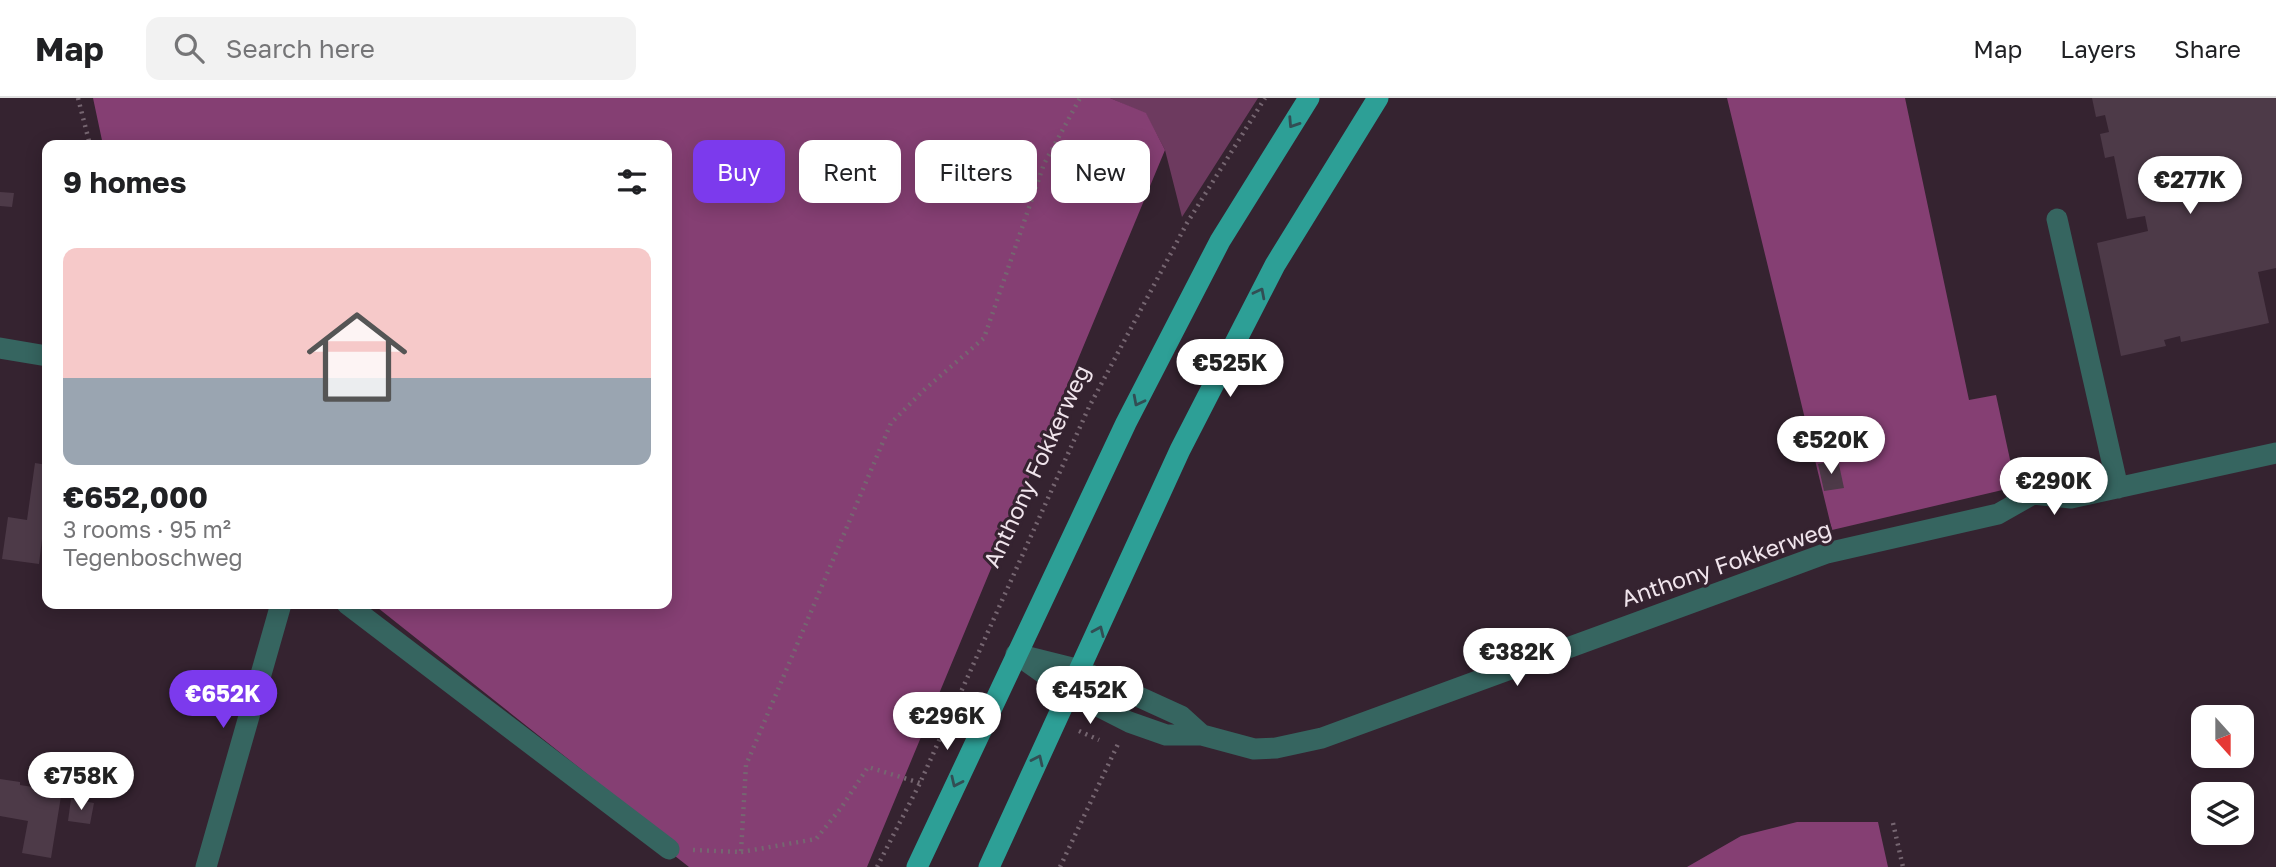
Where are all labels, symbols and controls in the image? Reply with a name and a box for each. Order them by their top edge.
search box [146,17,636,80]
text: Map [35,29,104,68]
icon: search [170,29,208,67]
text: Search here [226,33,375,64]
text: Map [1973,34,2022,63]
text: Layers [2060,34,2136,63]
text: Share [2174,34,2241,63]
one-way arrow [1288,115,1301,128]
chip: Buy [693,140,785,203]
chip: Rent [799,140,901,203]
chip: Filters [915,140,1037,203]
chip: New [1051,140,1150,203]
pin: €277K [2141,156,2239,216]
icon: filters [613,163,651,201]
text: 9 homes [63,164,186,200]
text: €277K [2154,165,2226,193]
one-way arrow [1252,288,1266,300]
icon: home [294,294,420,420]
pin: €525K [1181,340,1279,399]
text: €525K [1193,348,1267,376]
street label: Anthony Fokkerweg [977,360,1095,572]
one-way arrow [1132,393,1146,406]
pin: €520K [1782,416,1880,476]
text: €520K [1793,425,1869,453]
pin: €290K [2005,458,2103,517]
text: €290K [2016,466,2092,494]
text: €652,000 [63,479,208,515]
street label: Anthony Fokkerweg [1617,514,1835,612]
text: 3 rooms · 95 m² [63,515,231,543]
text: Tegenboschweg [63,543,243,571]
one-way arrow [1091,626,1105,638]
pin: €382K [1468,628,1566,688]
text: €382K [1479,637,1555,665]
pin: €452K [1041,666,1139,726]
pin: €652K [174,670,272,730]
text: €452K [1052,675,1128,703]
text: €652K [185,679,261,707]
pin: €296K [898,692,996,752]
text: €296K [909,701,985,729]
north arrow [2191,705,2254,768]
map controls [2191,705,2254,845]
pin: €758K [32,752,130,812]
one-way arrow [1030,755,1044,768]
text: €758K [44,761,118,789]
one-way arrow [950,775,964,788]
button: layers [2191,782,2254,845]

